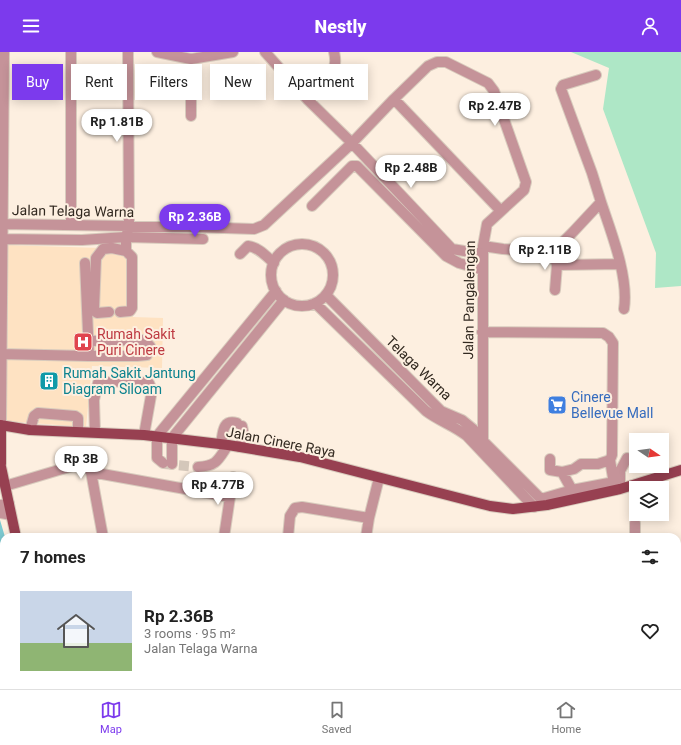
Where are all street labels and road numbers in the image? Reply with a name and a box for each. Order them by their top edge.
street label: Jalan Telaga Warna [12,202,134,220]
street label: Jalan Pangalengan [460,240,478,360]
street label: Telaga Warna [383,333,455,403]
street label: Jalan Cinere Raya [225,424,337,460]

